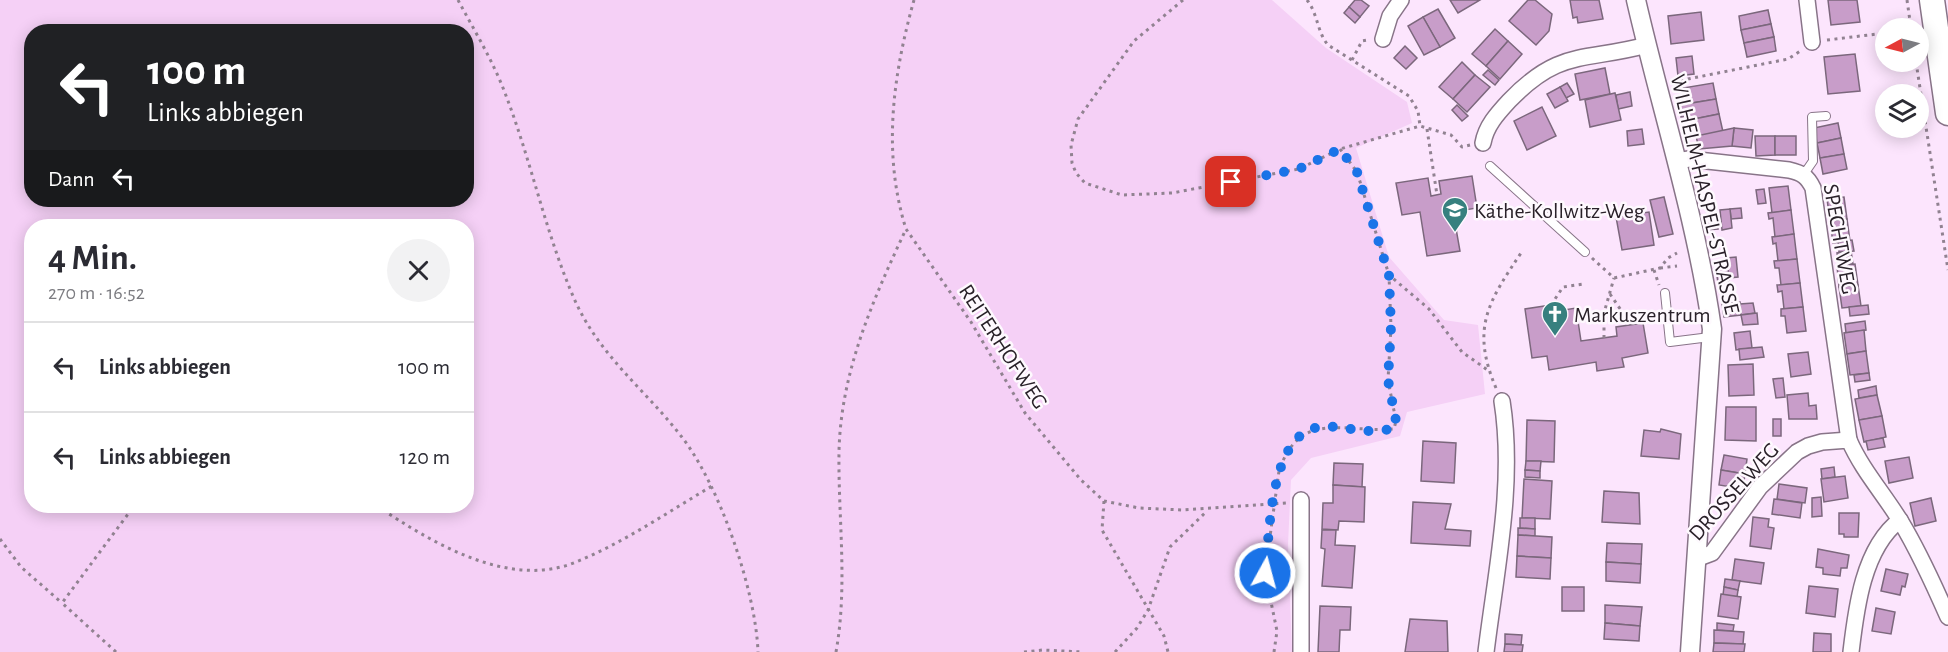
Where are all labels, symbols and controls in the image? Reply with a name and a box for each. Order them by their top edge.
north arrow [1875,18,1929,72]
map controls [1875,18,1929,138]
icon: left [48,48,126,126]
text: 100 m [147,50,246,92]
street label: WILHELM-HASPEL-STRASSE [1667,72,1743,317]
button: layers [1875,84,1929,138]
text: Links abbiegen [147,99,304,126]
pin [1205,156,1256,207]
icon: left [107,162,140,195]
icon: arrive [1214,165,1247,198]
text: Dann [48,168,95,190]
street label: SPECHTWEG [1819,182,1861,296]
school or university icon: Käthe-Kollwitz-Weg [1440,195,1470,233]
place label: Käthe-Kollwitz-Weg [1474,200,1645,222]
button: close [387,239,450,302]
text: 4 Min. [48,240,137,276]
street label: REITERHOFWEG [955,280,1052,413]
text: 270 m · 16:52 [48,283,145,303]
church icon: Markuszentrum [1540,299,1570,337]
place label: Markuszentrum [1574,304,1711,326]
icon: left [48,351,81,384]
text: Links abbiegen [99,356,231,378]
text: 100 m [398,356,450,378]
street label: DROSSELWEG [1685,439,1783,545]
icon: left [48,441,81,474]
text: Links abbiegen [99,446,231,468]
text: 120 m [400,446,450,468]
position arrow [1233,541,1297,605]

